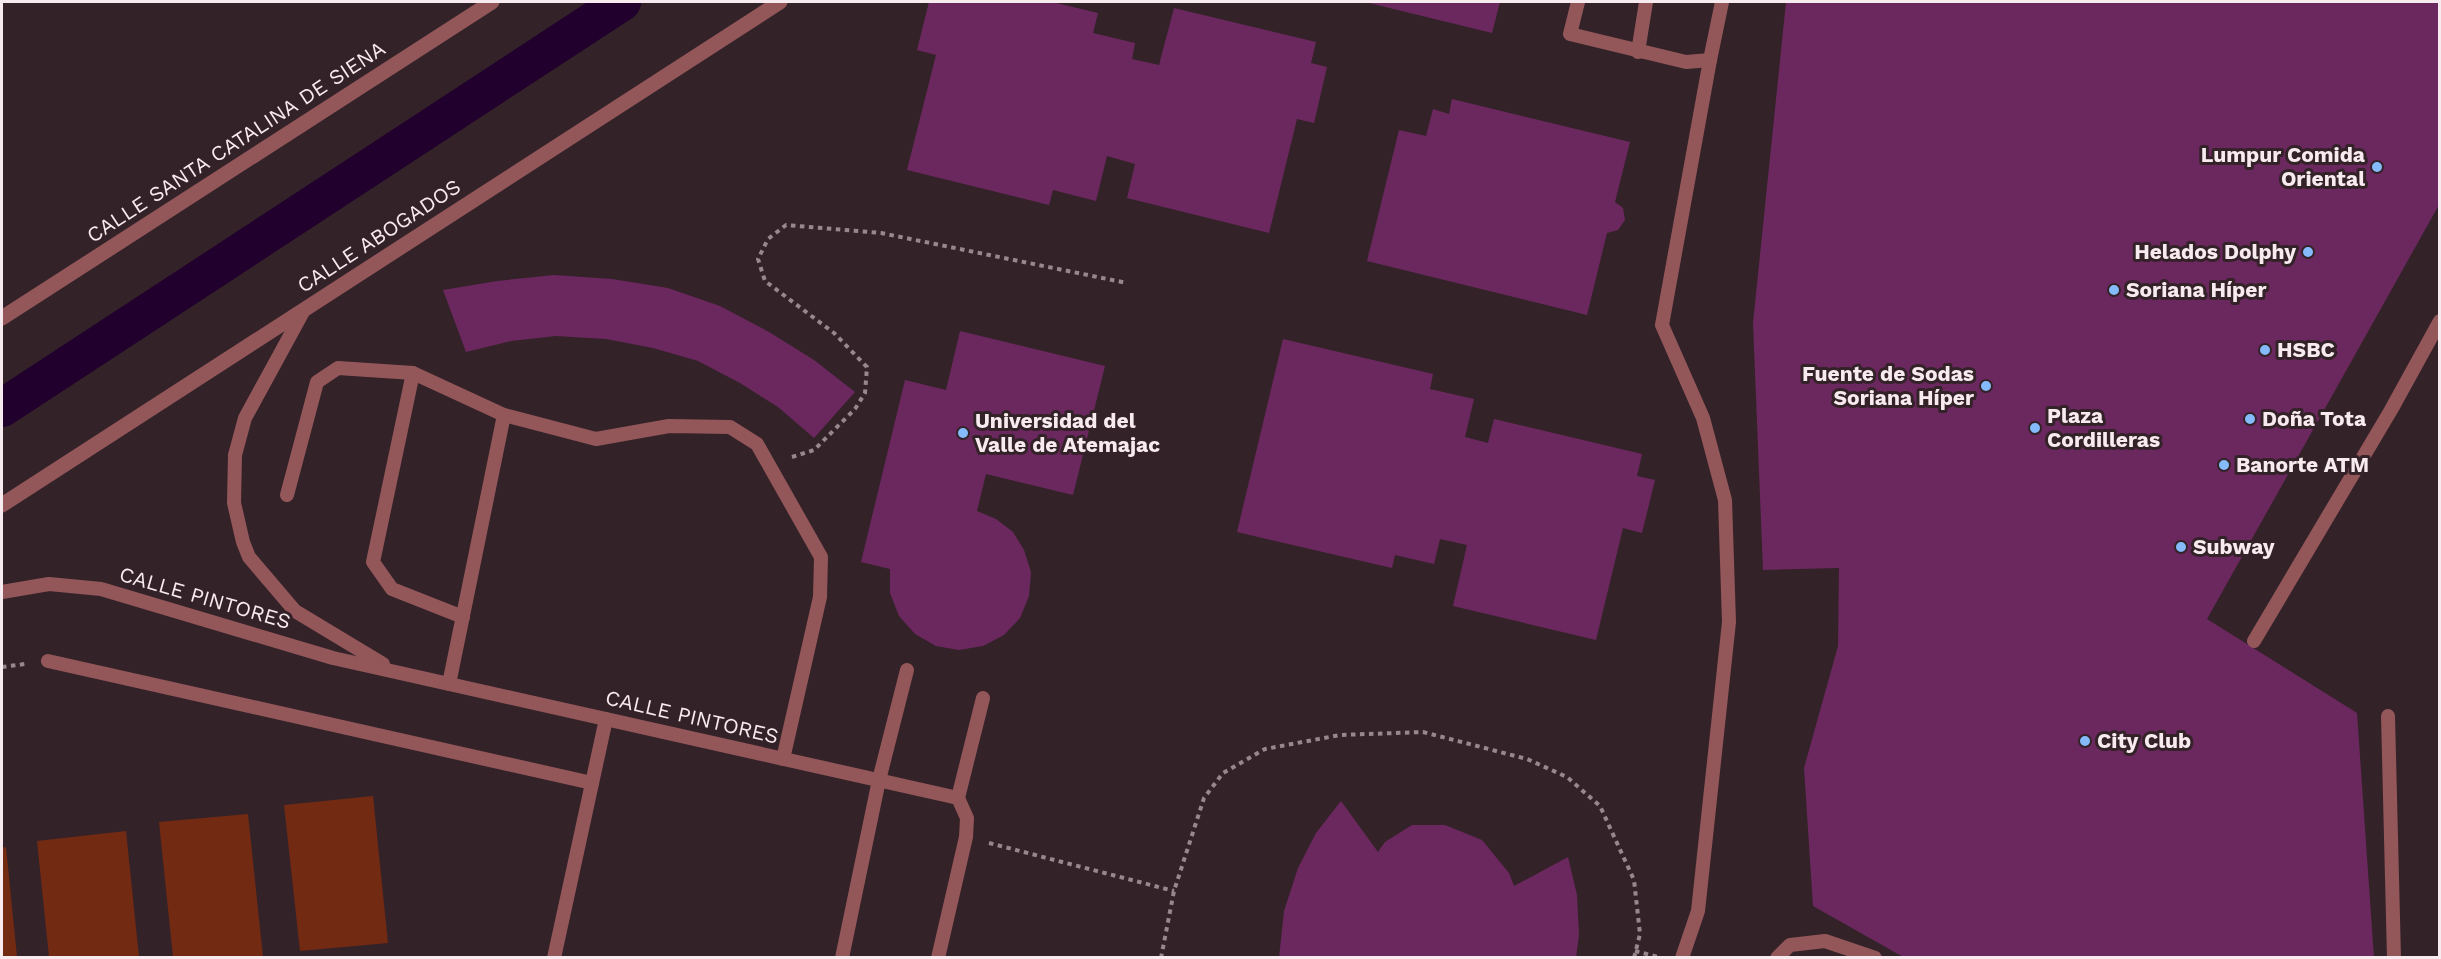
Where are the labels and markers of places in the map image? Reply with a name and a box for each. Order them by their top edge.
place label: Lumpur Comida Oriental [2201,142,2366,191]
marker: Lumpur Comida Oriental [2370,160,2384,174]
place label: Helados Dolphy [2134,239,2296,264]
marker: Helados Dolphy [2301,245,2315,259]
place label: Soriana Híper [2126,277,2266,302]
marker: Soriana Híper [2107,283,2121,297]
place label: HSBC [2277,337,2335,362]
marker: HSBC [2258,343,2272,357]
place label: Fuente de Sodas Soriana Híper [1802,361,1974,410]
marker: Fuente de Sodas Soriana Híper [1979,379,1993,393]
place label: Plaza Cordilleras [2047,403,2160,452]
place label: Doña Tota [2262,406,2367,431]
place label: Universidad del Valle de Atemajac [975,408,1160,457]
marker: Doña Tota [2243,412,2257,426]
marker: Plaza Cordilleras [2028,421,2042,435]
marker: Universidad del Valle de Atemajac [956,426,970,440]
place label: Banorte ATM [2236,452,2369,477]
marker: Banorte ATM [2217,458,2231,472]
place label: Subway [2193,534,2275,559]
marker: Subway [2174,540,2188,554]
place label: City Club [2097,728,2191,753]
marker: City Club [2078,734,2092,748]

